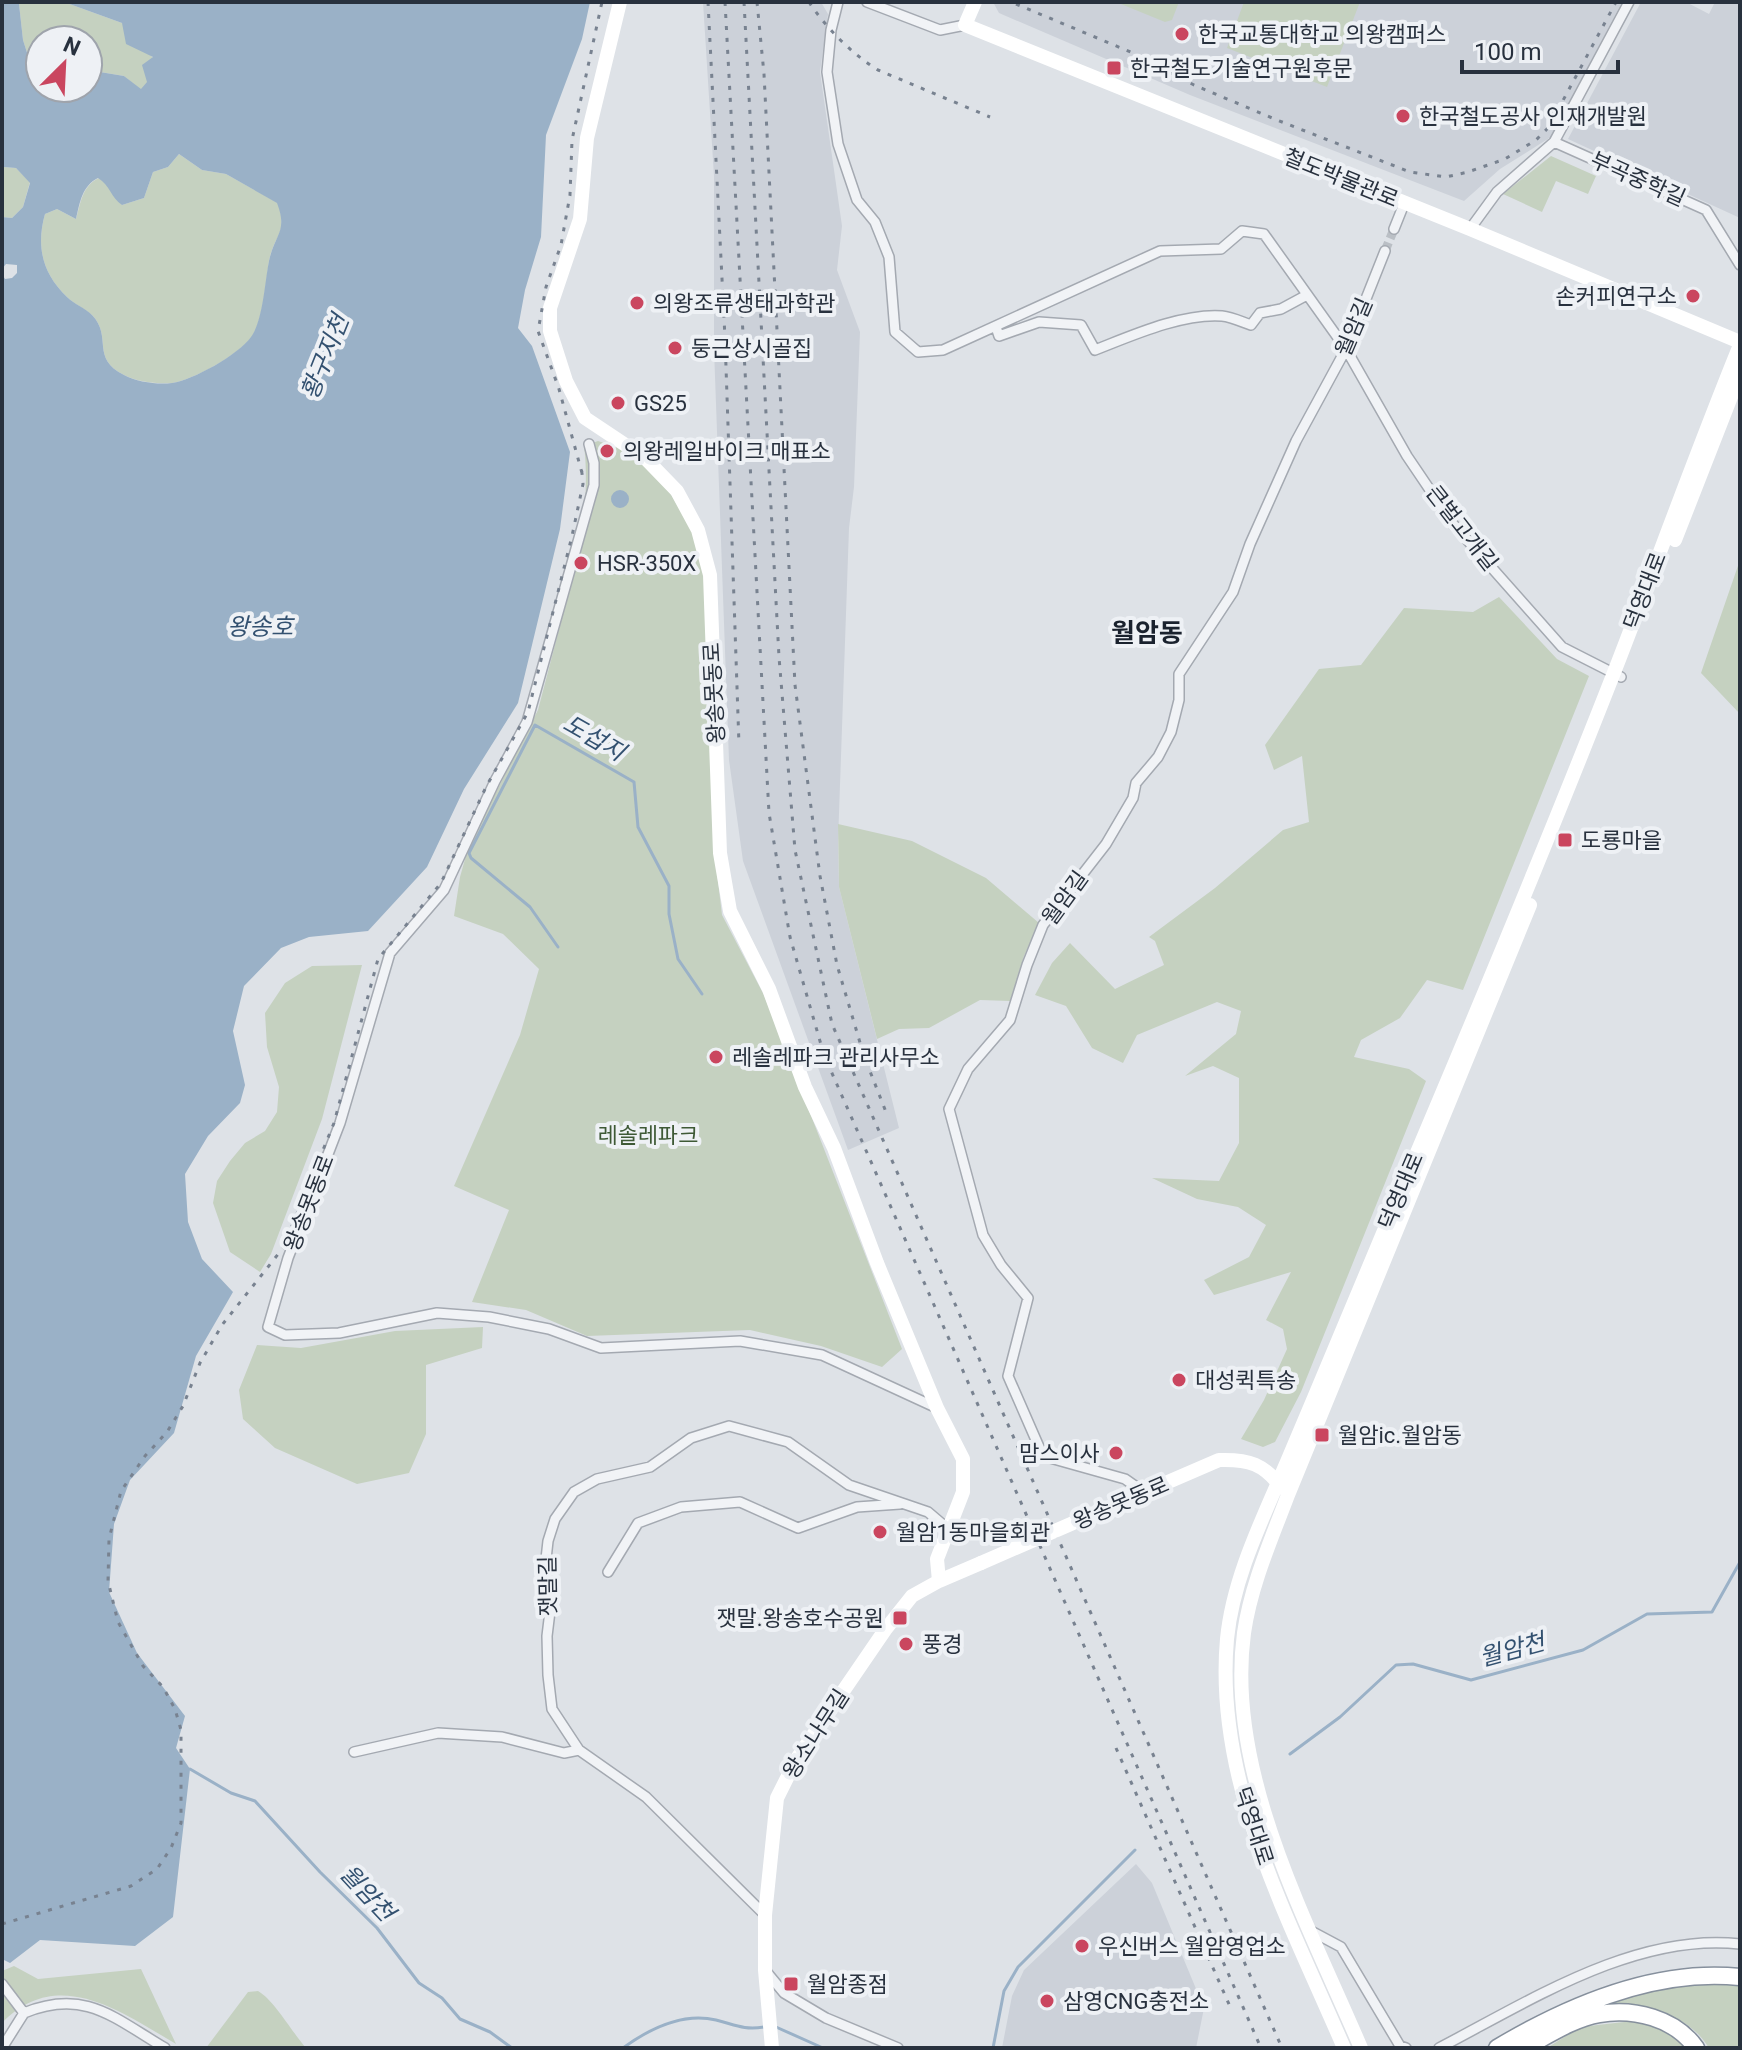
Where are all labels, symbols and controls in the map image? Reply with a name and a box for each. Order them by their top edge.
place label: 한국교통대학교 의왕캠퍼스 [1198,22,1446,47]
north arrow [24,24,104,104]
scale bar [1462,24,1618,74]
marker: 한국교통대학교 의왕캠퍼스 [1173,25,1191,43]
text: N [60,32,84,61]
text: 100 m [1474,38,1541,66]
place label: 한국철도기술연구원후문 [1130,56,1353,81]
marker: 한국철도기술연구원후문 [1105,59,1123,77]
place label: 한국철도공사 인재개발원 [1419,104,1647,129]
marker: 한국철도공사 인재개발원 [1394,107,1412,125]
street label: 철도박물관로 [1280,144,1402,212]
street label: 부곡중학길 [1587,147,1689,211]
place label: 손커피연구소 [1556,284,1677,309]
marker: 손커피연구소 [1684,287,1702,305]
place label: 의왕조류생태과학관 [653,291,835,316]
marker: 의왕조류생태과학관 [628,294,646,312]
street label: 월암길 [1331,294,1377,360]
water label: 황구지천 [295,308,356,403]
place label: 둥근상시골집 [691,336,812,361]
marker: 둥근상시골집 [666,339,684,357]
place label: GS25 [634,391,687,416]
marker: GS25 [609,394,627,412]
place label: 의왕레일바이크 매표소 [623,439,831,464]
marker: 의왕레일바이크 매표소 [598,442,616,460]
street label: 큰벌고개길 [1421,480,1503,576]
street label: 덕영대로 [1619,549,1671,633]
place label: HSR-350X [597,551,696,576]
marker: HSR-350X [572,554,590,572]
water label: 왕송호 [227,613,295,641]
district label: 월암동 [1111,618,1183,648]
street label: 왕송못동로 [699,642,729,744]
water label: 도섭지 [558,709,631,768]
place label: 도룡마을 [1581,828,1662,853]
marker: 도룡마을 [1556,831,1574,849]
street label: 월암길 [1037,866,1093,930]
place label: 레솔레파크 관리사무소 [732,1045,940,1070]
marker: 레솔레파크 관리사무소 [707,1048,725,1066]
park label: 레솔레파크 [597,1123,699,1148]
street label: 덕영대로 [1374,1149,1428,1233]
street label: 왕송못동로 [279,1151,339,1255]
place label: 대성퀵특송 [1195,1368,1296,1393]
marker: 대성퀵특송 [1170,1371,1188,1389]
place label: 월암ic.월암동 [1338,1423,1462,1448]
marker: 월암ic.월암동 [1313,1426,1331,1444]
place label: 맘스이사 [1019,1441,1100,1466]
marker: 맘스이사 [1107,1444,1125,1462]
street label: 왕송못동로 [1070,1472,1172,1534]
place label: 월암1동마을회관 [896,1520,1050,1545]
marker: 월암1동마을회관 [871,1523,889,1541]
street label: 잿말길 [535,1555,561,1617]
place label: 잿말.왕송호수공원 [716,1606,884,1631]
marker: 잿말.왕송호수공원 [891,1609,909,1627]
water label: 월암천 [1476,1627,1550,1672]
place label: 풍경 [922,1632,962,1657]
marker: 풍경 [897,1635,915,1653]
street label: 왕소나무길 [778,1685,854,1783]
street label: 덕영대로 [1230,1784,1278,1868]
water label: 월암천 [334,1859,402,1929]
place label: 우신버스 월암영업소 [1098,1934,1286,1959]
marker: 우신버스 월암영업소 [1073,1937,1091,1955]
place label: 월암종점 [807,1972,888,1997]
marker: 월암종점 [782,1975,800,1993]
place label: 삼영CNG충전소 [1063,1989,1209,2014]
marker: 삼영CNG충전소 [1038,1992,1056,2010]

